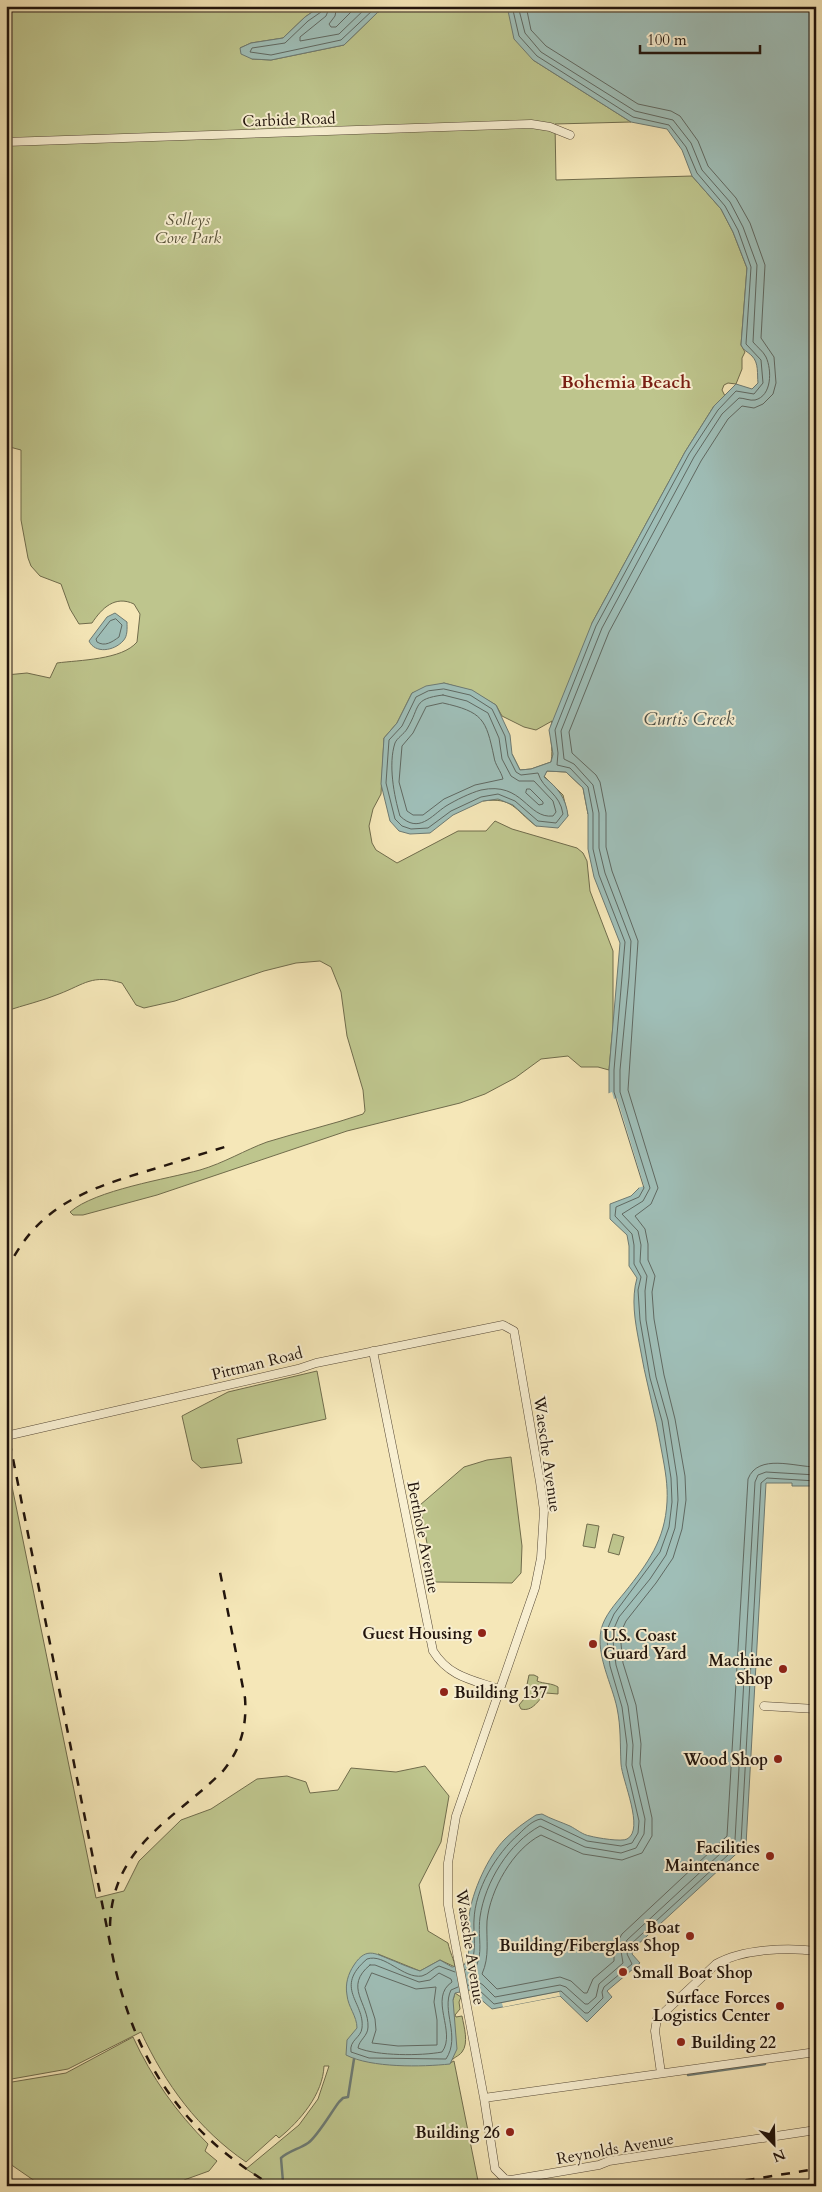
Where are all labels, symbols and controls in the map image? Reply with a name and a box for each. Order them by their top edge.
scale bar [640,22,760,54]
text: 100 m [647,30,687,50]
street label: Carbide Road [242,107,337,133]
park label: Solleys Cove Park [155,209,221,249]
district label: Bohemia Beach [561,370,691,395]
water label: Curtis Creek [644,707,735,732]
street label: Pittman Road [209,1342,306,1386]
street label: Waesche Avenue [528,1394,566,1513]
street label: Berthole Avenue [401,1479,445,1595]
place label: Guest Housing [362,1623,472,1645]
place label: U.S. Coast Guard Yard [603,1625,687,1665]
marker: Guest Housing [476,1627,488,1639]
marker: U.S. Coast Guard Yard [587,1638,599,1650]
place label: Machine Shop [709,1650,773,1690]
marker: Machine Shop [777,1663,789,1675]
place label: Building 137 [454,1682,547,1704]
marker: Building 137 [438,1686,450,1698]
place label: Wood Shop [682,1749,768,1771]
marker: Wood Shop [772,1753,784,1765]
place label: Facilities Maintenance [665,1837,760,1877]
marker: Facilities Maintenance [764,1850,776,1862]
street label: Waesche Avenue [450,1887,490,2007]
place label: Boat Building/Fiberglass Shop [499,1917,680,1957]
marker: Boat Building/Fiberglass Shop [684,1930,696,1942]
place label: Small Boat Shop [633,1962,753,1984]
marker: Small Boat Shop [617,1966,629,1978]
place label: Surface Forces Logistics Center [653,1987,771,2027]
marker: Surface Forces Logistics Center [774,2000,786,2012]
place label: Building 22 [691,2032,776,2054]
marker: Building 22 [675,2036,687,2048]
north arrow [750,2120,800,2170]
place label: Building 26 [415,2122,500,2144]
marker: Building 26 [504,2126,516,2138]
street label: Reynolds Avenue [555,2128,676,2170]
text: N [770,2144,788,2167]

